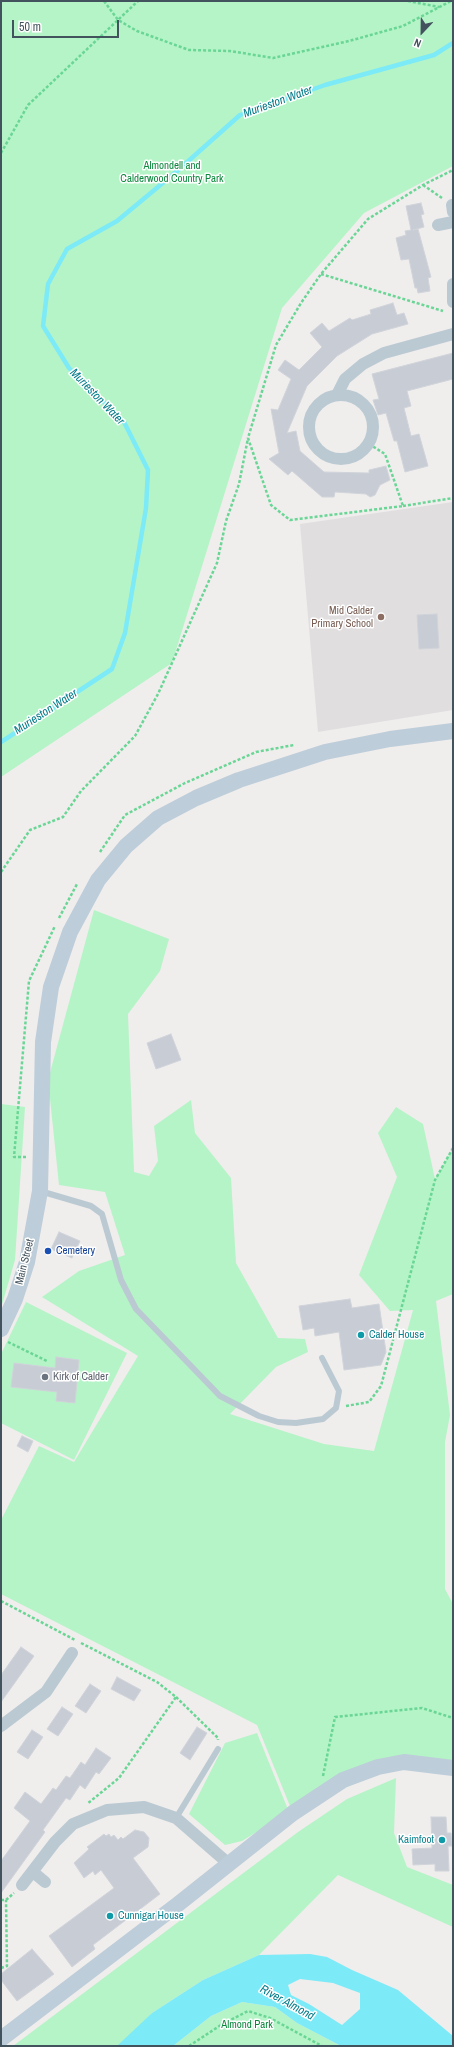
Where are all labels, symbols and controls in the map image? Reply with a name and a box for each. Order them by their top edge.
scale bar [14,12,121,38]
north arrow [402,12,442,52]
text: 50 m [19,19,41,35]
text: N [412,35,423,51]
water label: Murieston Water [241,83,315,121]
park label: Almondell and Calderwood Country Park [120,159,224,185]
water label: Murieston Water [67,366,127,428]
place label: Mid Calder Primary School [311,604,373,630]
marker: Mid Calder Primary School [376,612,386,622]
water label: Murieston Water [12,686,80,738]
street label: Main Street [13,1238,37,1286]
place label: Cemetery [56,1244,95,1258]
marker: Cemetery [43,1246,53,1256]
place label: Calder House [369,1328,424,1342]
marker: Calder House [356,1330,366,1340]
place label: Kirk of Calder [53,1370,108,1384]
marker: Kirk of Calder [40,1372,50,1382]
place label: Kaimfoot [398,1833,434,1847]
marker: Kaimfoot [437,1835,447,1845]
place label: Cunnigar House [118,1909,184,1923]
marker: Cunnigar House [105,1911,115,1921]
water label: River Almond [257,1982,317,2024]
park label: Almond Park [221,2018,273,2032]

